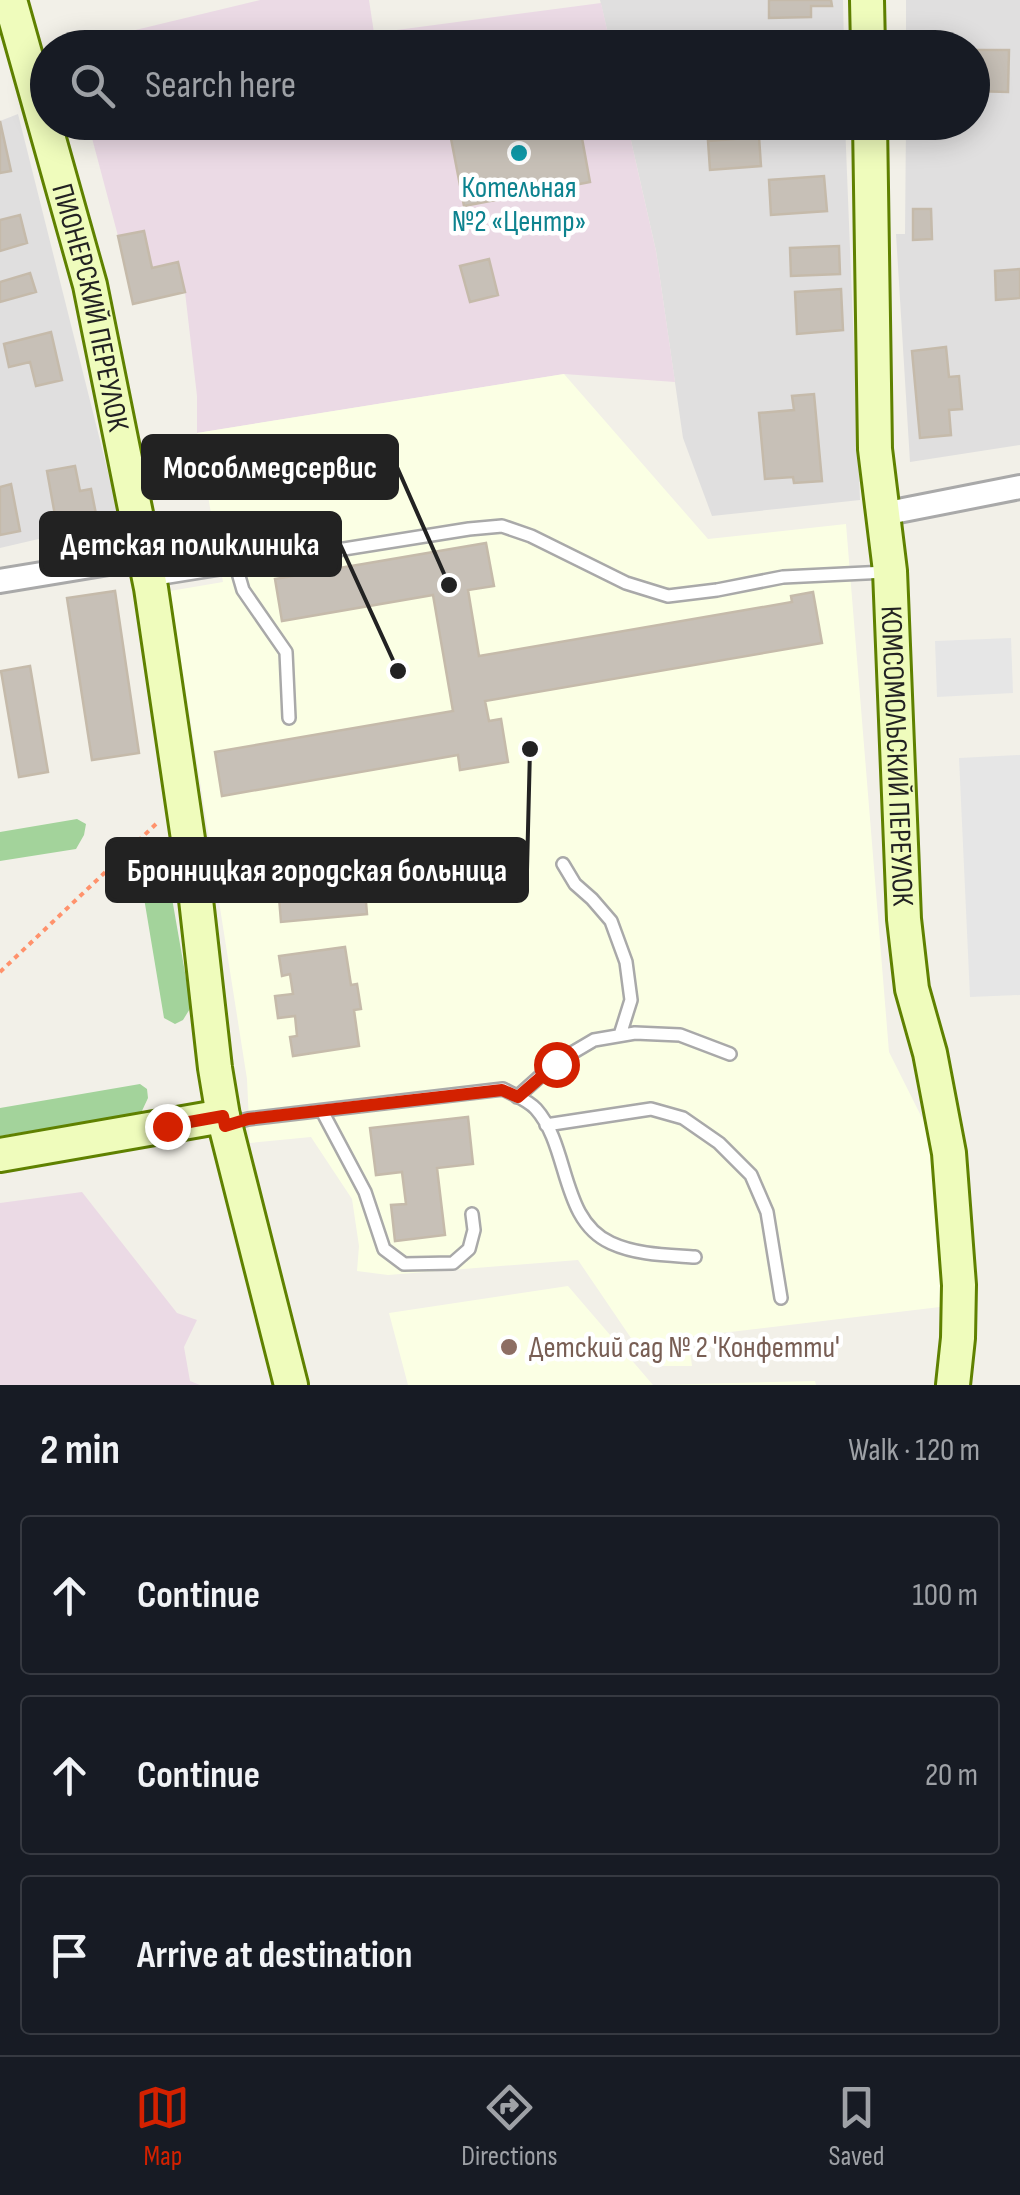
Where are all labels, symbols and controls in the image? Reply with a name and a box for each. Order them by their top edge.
search box [30,30,990,140]
icon: search [65,58,120,113]
text: Search here [145,63,296,108]
marker: Котельная №2 «Центр» [508,142,530,164]
place label: Котельная №2 «Центр» [452,170,586,240]
street label: ПИОНЕРСКИЙ ПЕРЕУЛОК [43,180,136,435]
callout: Мособлмедсервис [143,436,397,498]
text: Мособлмедсервис [163,449,377,488]
callout: Детская поликлиника [41,513,340,575]
text: Детская поликлиника [60,526,320,565]
street label: КОМСОМОЛЬСКИЙ ПЕРЕУЛОК [872,605,920,907]
callout: Бронницкая городская больница [107,839,527,901]
text: Бронницкая городская больница [127,852,507,891]
route start [534,1042,580,1088]
route end [145,1104,191,1150]
place label: Детский сад № 2 'Конфетти' [529,1330,840,1366]
marker: Детский сад № 2 'Конфетти' [498,1336,520,1358]
text: 2 min [40,1425,120,1476]
text: Walk · 120 m [848,1431,980,1470]
icon: ahead [42,1568,97,1623]
text: Continue [137,1573,260,1618]
text: 100 m [913,1576,978,1615]
icon: ahead [42,1748,97,1803]
text: Continue [137,1753,260,1798]
text: 20 m [925,1756,978,1795]
icon: arrive [42,1928,97,1983]
text: Arrive at destination [137,1933,412,1978]
tab: Map [135,2080,190,2173]
tab: Directions [461,2080,558,2173]
tab: Saved [828,2080,885,2173]

